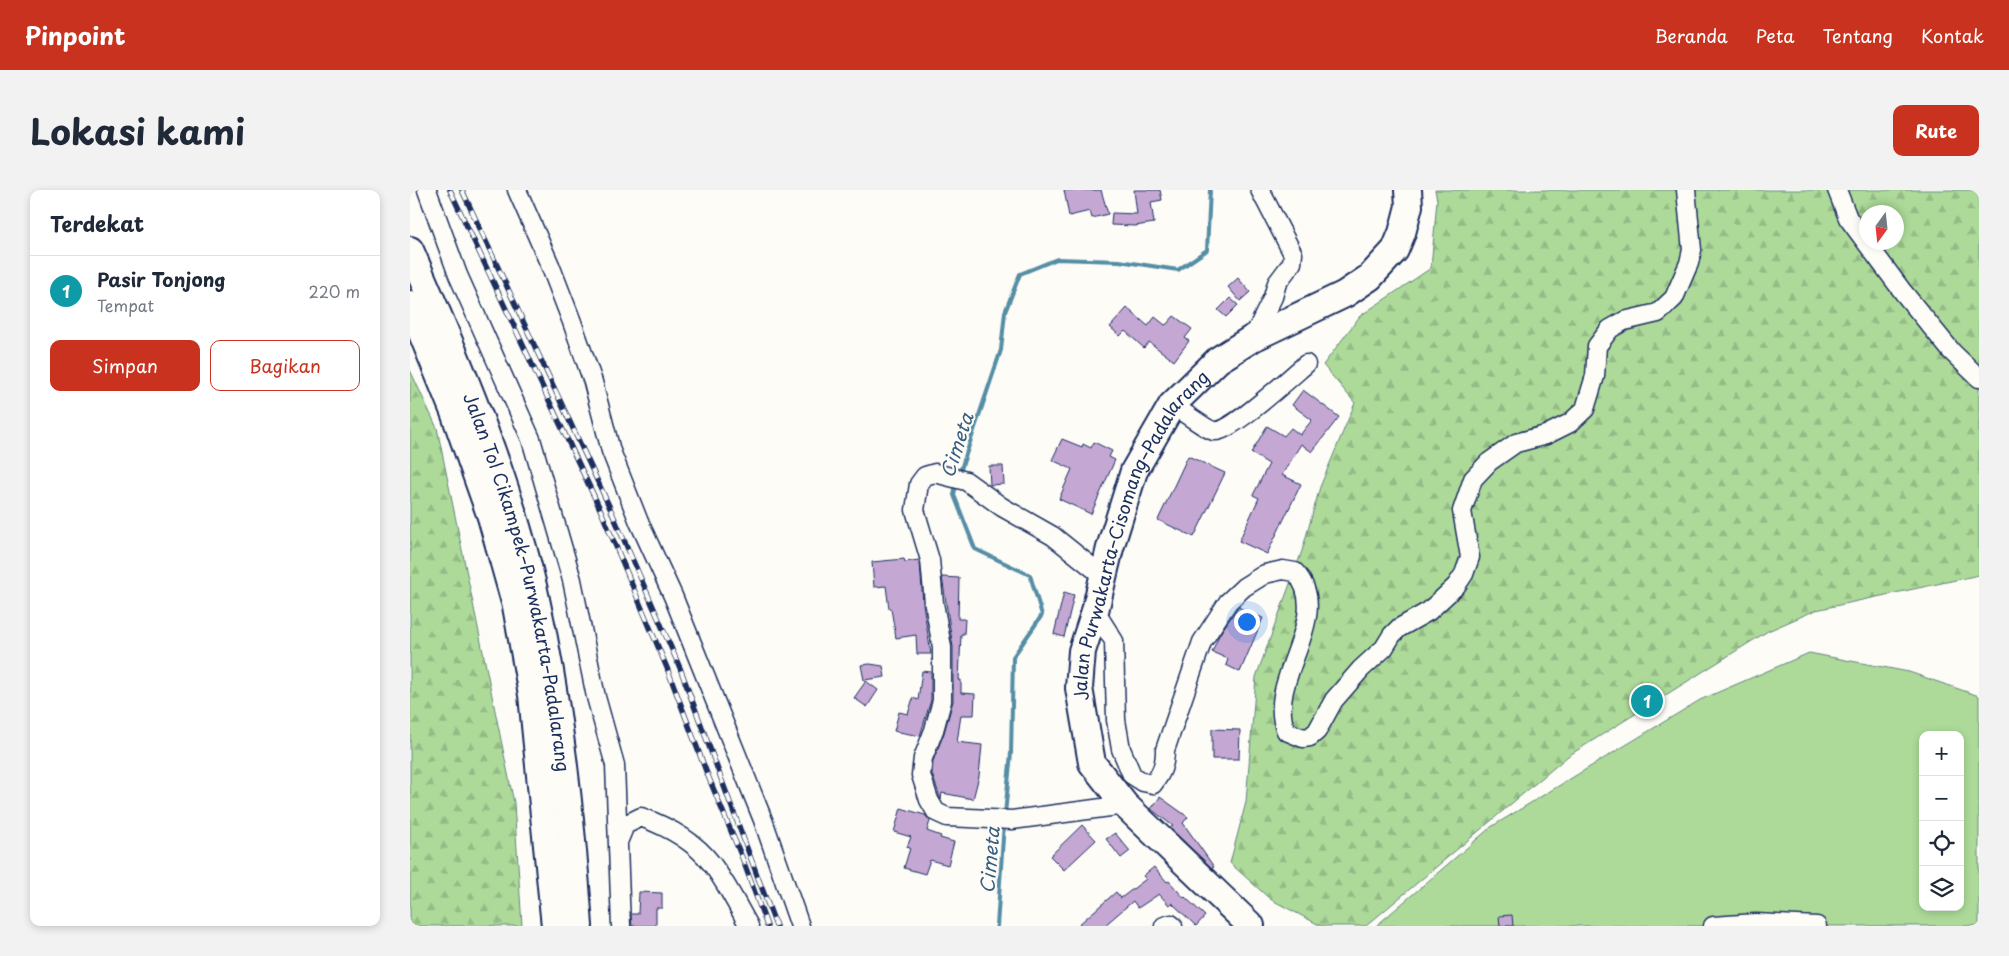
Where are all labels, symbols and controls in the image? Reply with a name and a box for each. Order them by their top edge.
text: Pinpoint [25,17,126,53]
text: Beranda [1655,22,1728,49]
text: Peta [1756,22,1794,49]
text: Tentang [1822,22,1893,49]
text: Kontak [1921,22,1984,49]
text: Lokasi kami [30,104,245,157]
button: Rute [1893,105,1979,156]
north arrow [1859,205,1904,250]
text: Terdekat [50,207,144,239]
text: Pasir Tonjong [97,265,226,293]
text: 1 [62,279,70,303]
text: 220 m [309,279,360,303]
text: Tempat [97,293,154,317]
button: Simpan [50,340,200,391]
button: Bagikan [210,340,360,391]
street label: Jalan Purwakarta–Cisomang–Padalarang [1065,363,1214,703]
street label: Jalan Tol Cikampek–Purwakarta–Padalarang [458,388,578,773]
water label: Cimeta [932,408,980,481]
your location [1234,609,1260,635]
pin: 1 [1631,682,1663,720]
map controls [1919,731,1964,911]
button: + [1919,731,1964,776]
button: − [1919,776,1964,821]
button: locate [1919,821,1964,866]
water label: Cimeta [972,824,1006,894]
button: layers [1919,866,1964,911]

